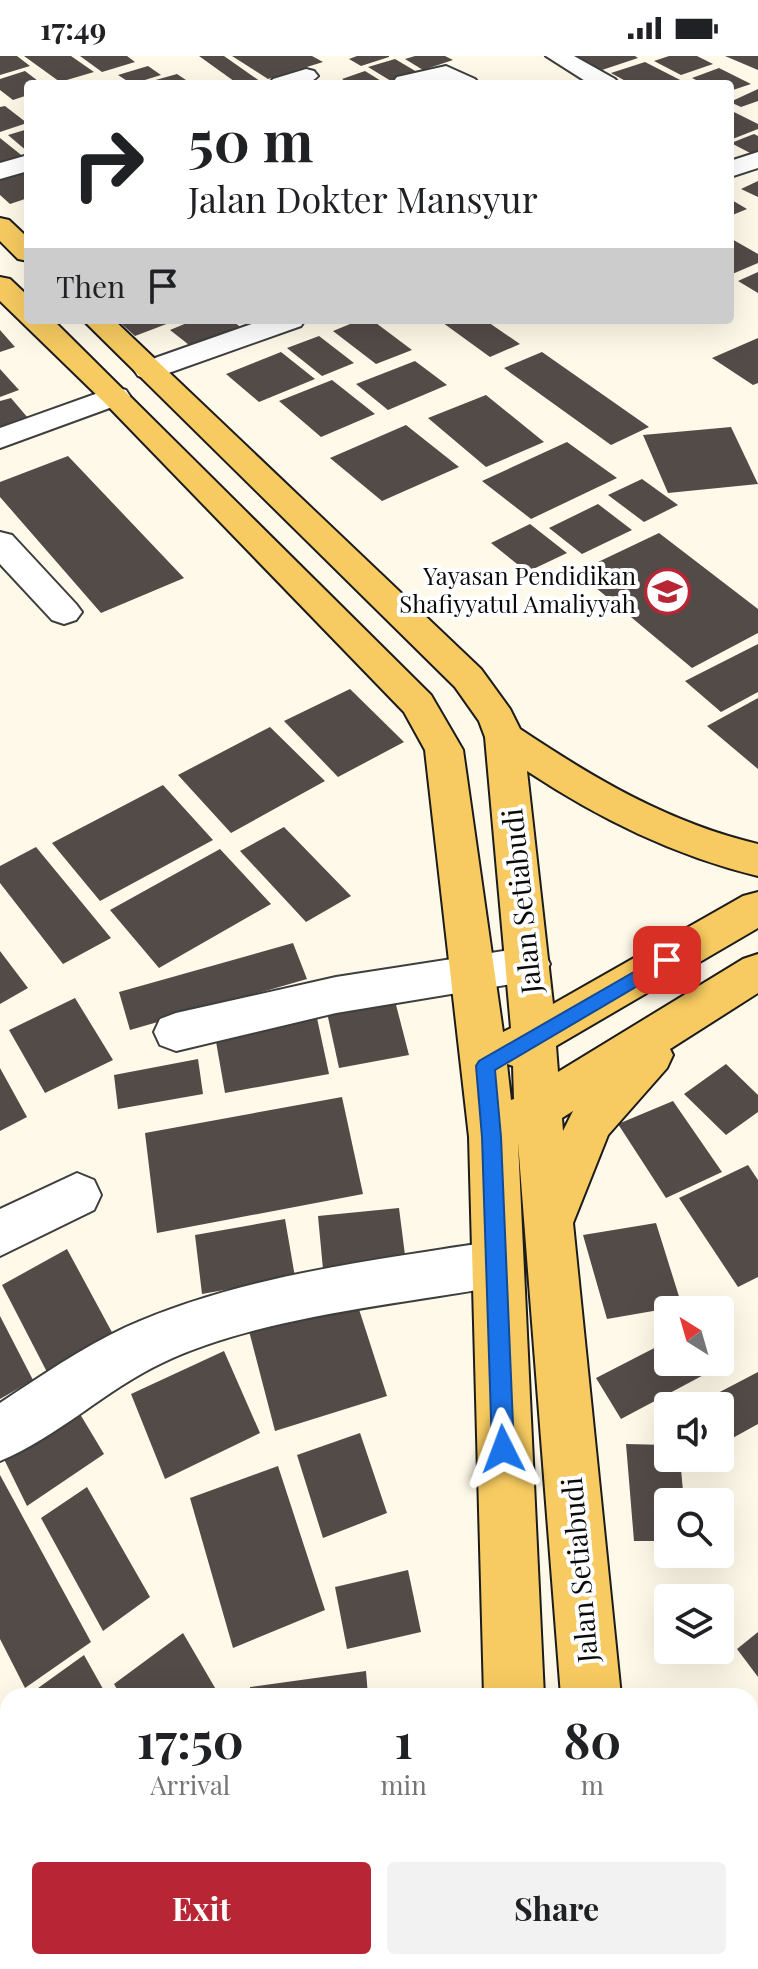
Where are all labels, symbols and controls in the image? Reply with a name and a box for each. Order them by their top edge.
text: 17:49 [40,8,106,48]
text: 50 m [188,102,314,177]
icon: right [56,112,160,216]
text: Jalan Dokter Mansyur [188,174,538,222]
icon: arrive [141,264,185,308]
text: Then [56,266,125,306]
place label: Yayasan Pendidikan Shafiyyatul Amaliyyah [399,559,636,619]
school or university icon: Yayasan Pendidikan Shafiyyatul Amaliyyah [643,567,691,615]
street label: Jalan Setiabudi [492,807,549,997]
pin [633,926,701,994]
icon: arrive [645,938,689,982]
north arrow [654,1296,734,1376]
map controls [654,1296,734,1664]
button: sound [654,1392,734,1472]
position arrow [461,1407,545,1491]
street label: Jalan Setiabudi [552,1476,605,1665]
button: search [654,1488,734,1568]
button: layers [654,1584,734,1664]
text: 17:50 [137,1707,244,1771]
text: 1 [394,1707,413,1771]
text: 80 [563,1707,621,1771]
text: Arrival [150,1767,230,1802]
text: min [380,1767,427,1802]
text: m [581,1767,604,1802]
button: Exit [32,1862,371,1954]
button: Share [387,1862,726,1954]

